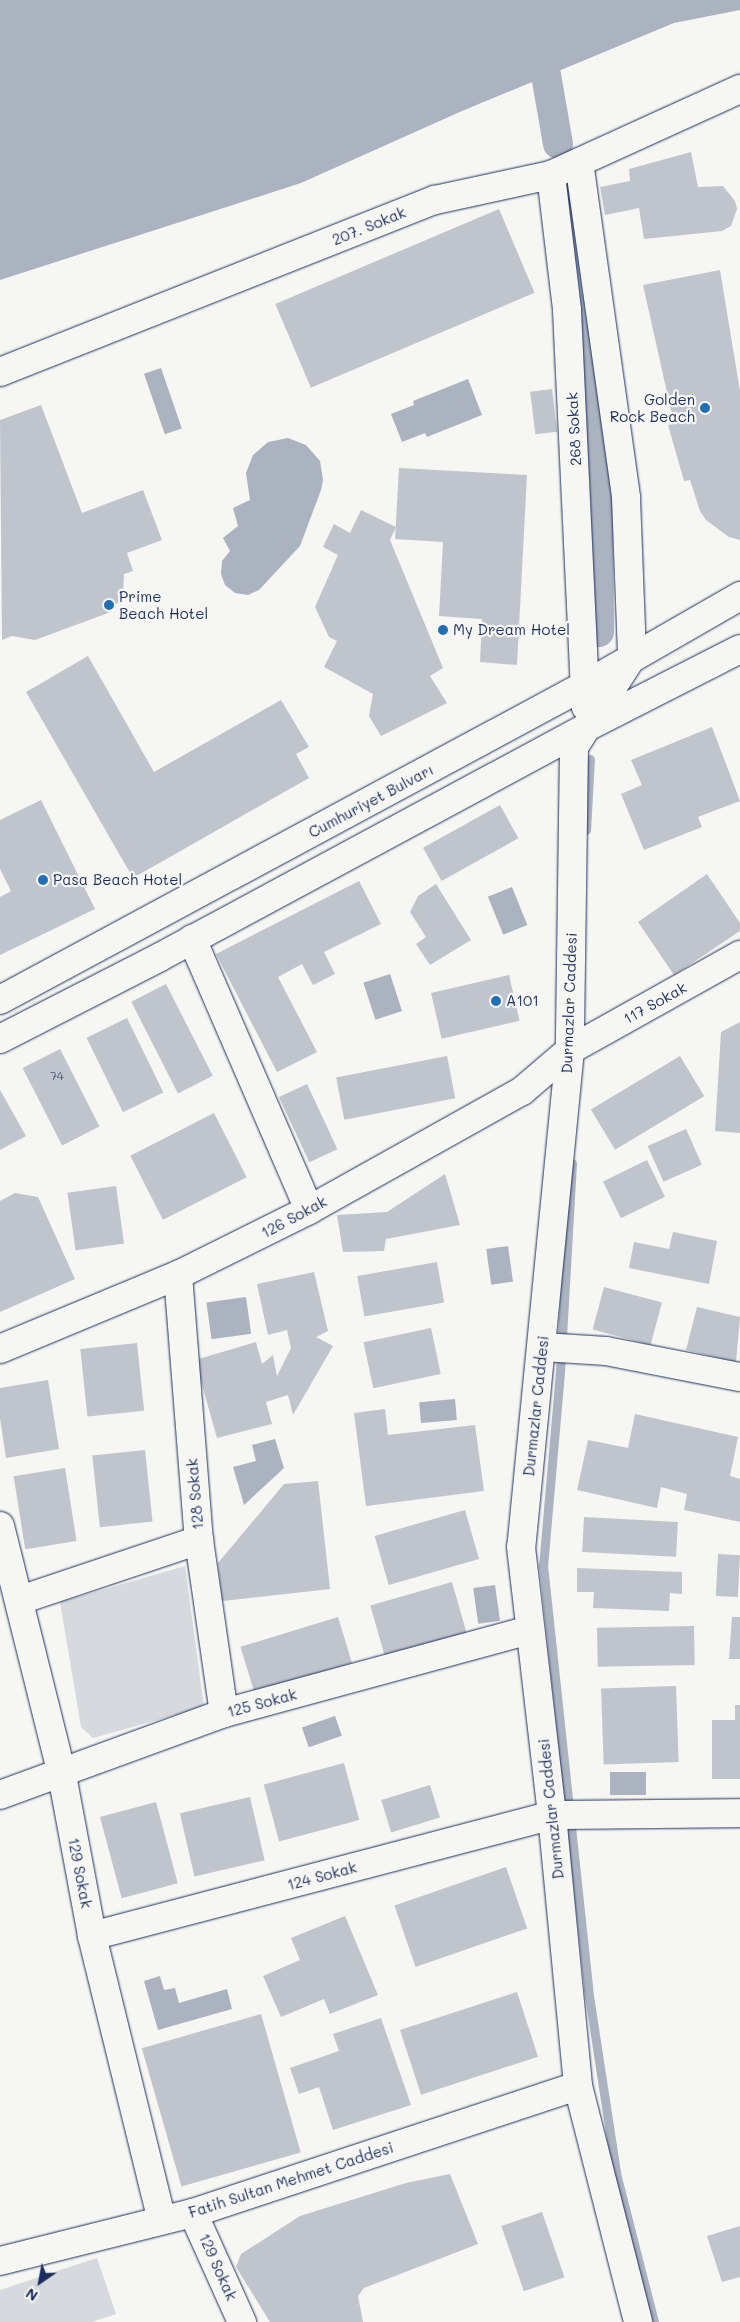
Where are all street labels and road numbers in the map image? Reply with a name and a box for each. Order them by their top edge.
street label: 207. Sokak [330,203,408,249]
street label: 268 Sokak [563,392,585,466]
street label: Cumhuriyet Bulvarı [305,760,437,842]
street label: Durmazlar Caddesi [558,932,580,1074]
street label: 117 Sokak [620,978,690,1028]
street label: 126 Sokak [258,1192,330,1242]
street label: Durmazlar Caddesi [520,1335,552,1477]
street label: 128 Sokak [183,1458,207,1530]
street label: 125 Sokak [225,1685,299,1721]
street label: Durmazlar Caddesi [535,1738,567,1880]
street label: 129 Sokak [64,1836,96,1910]
street label: 124 Sokak [285,1858,359,1894]
street label: Fatih Sultan Mehmet Caddesi [186,2138,396,2222]
street label: 129 Sokak [195,2231,241,2303]

